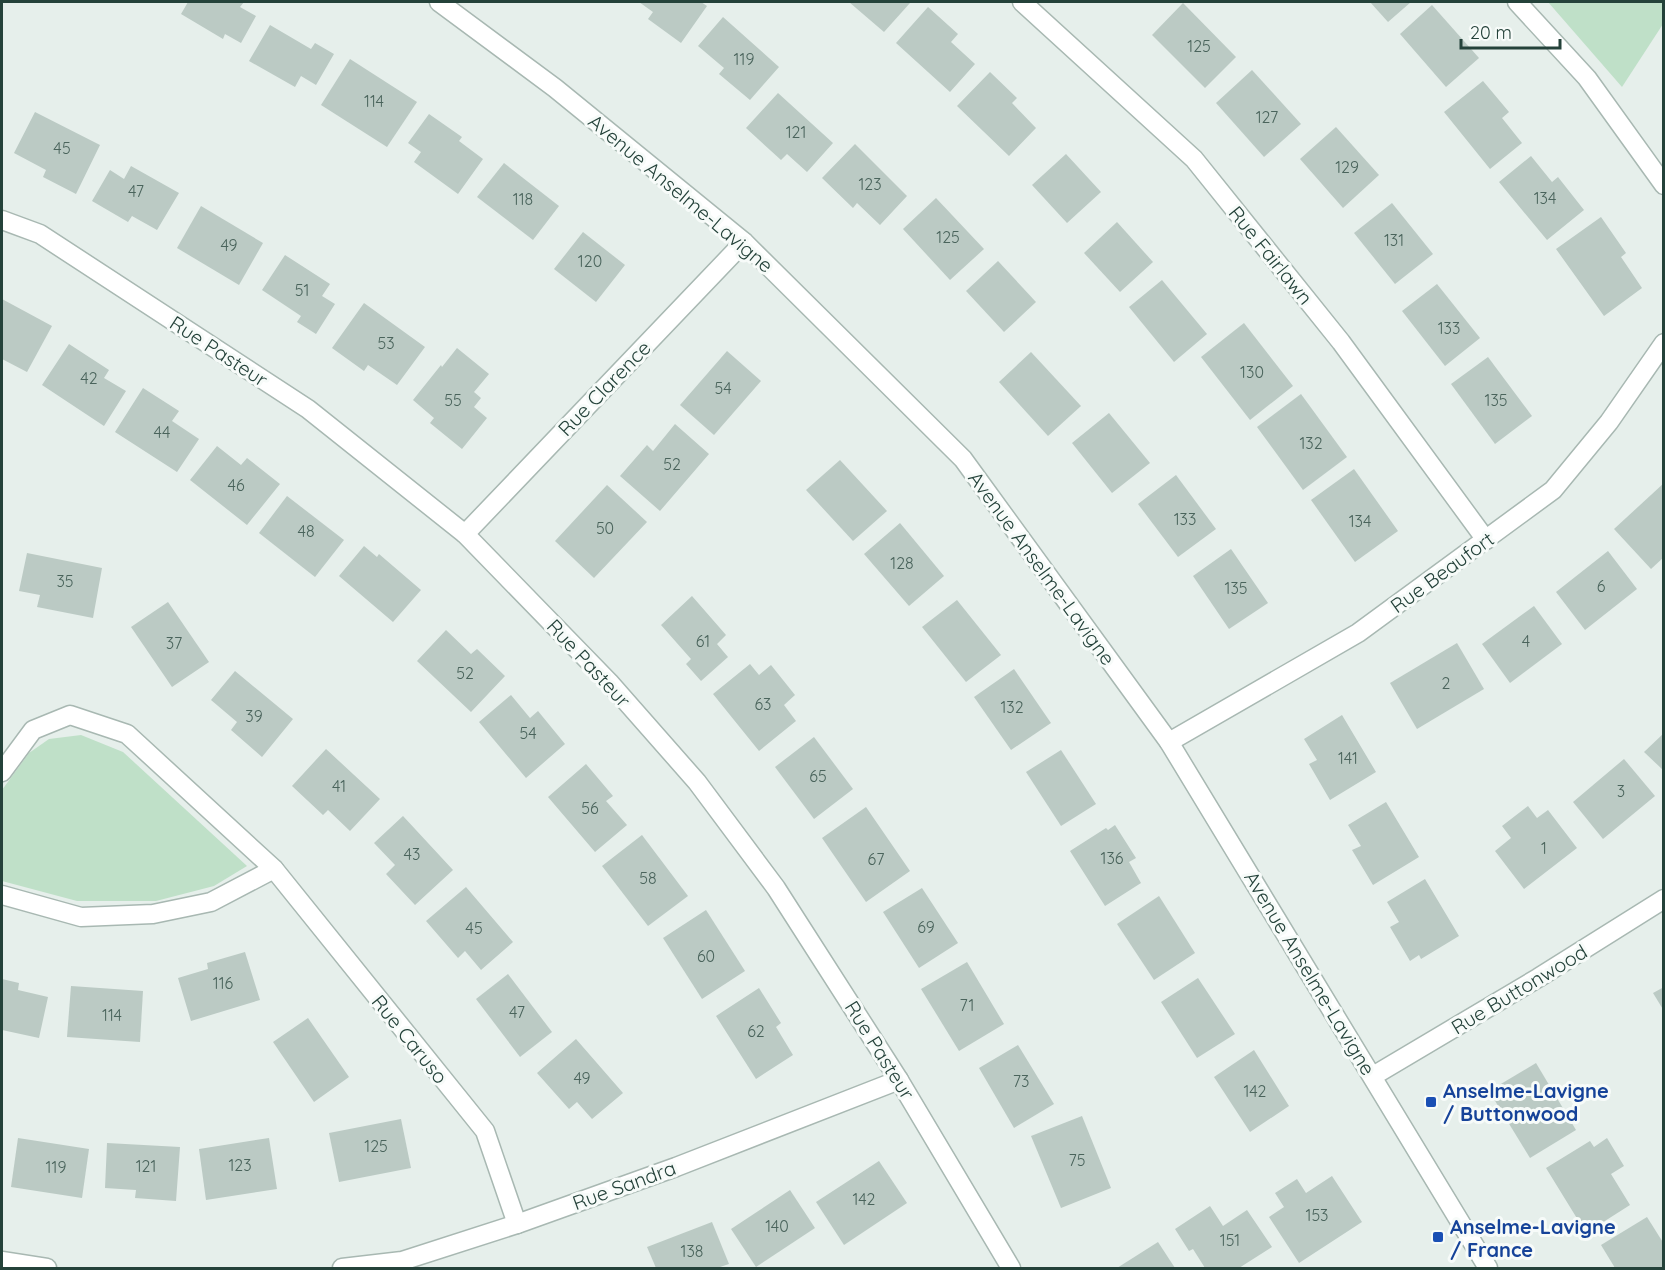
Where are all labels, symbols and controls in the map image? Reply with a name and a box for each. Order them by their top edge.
scale bar [1461,12,1560,50]
text: 20 m [1470,21,1512,44]
house number: 125 [1187,36,1211,56]
house number: 119 [734,49,754,69]
house number: 114 [364,91,384,111]
house number: 127 [1256,107,1278,127]
street label: Avenue Anselme-Lavigne [583,108,779,278]
house number: 121 [786,122,806,142]
house number: 45 [53,138,71,158]
house number: 129 [1335,157,1359,177]
house number: 123 [858,174,882,194]
house number: 47 [128,181,144,201]
house number: 134 [1534,188,1556,208]
house number: 118 [513,189,533,209]
street label: Rue Fairlawn [1224,201,1318,309]
house number: 125 [936,227,960,247]
house number: 131 [1384,230,1404,250]
house number: 49 [220,235,238,255]
house number: 120 [578,251,602,271]
house number: 51 [295,280,309,300]
street label: Rue Pasteur [165,310,273,392]
house number: 133 [1438,318,1460,338]
house number: 53 [377,333,395,353]
street label: Rue Clarence [552,335,656,441]
house number: 130 [1240,362,1264,382]
house number: 42 [80,368,98,388]
house number: 54 [714,378,732,398]
house number: 55 [444,390,462,410]
house number: 135 [1484,390,1508,410]
house number: 44 [154,422,170,442]
house number: 132 [1299,433,1323,453]
house number: 52 [663,454,681,474]
street label: Avenue Anselme-Lavigne [963,466,1121,670]
house number: 46 [227,475,245,495]
house number: 133 [1174,509,1196,529]
house number: 134 [1349,511,1371,531]
house number: 50 [596,518,614,538]
house number: 48 [297,521,315,541]
street label: Rue Beaufort [1385,526,1499,618]
house number: 128 [890,553,914,573]
house number: 35 [56,571,74,591]
house number: 6 [1597,576,1606,596]
house number: 135 [1224,578,1248,598]
street label: Rue Pasteur [542,614,636,713]
house number: 61 [696,631,710,651]
house number: 4 [1522,631,1530,651]
house number: 37 [166,633,182,653]
house number: 52 [456,663,474,683]
house number: 2 [1442,673,1451,693]
house number: 63 [755,694,772,714]
house number: 132 [1000,697,1024,717]
house number: 39 [245,706,263,726]
house number: 54 [519,723,537,743]
house number: 141 [1338,748,1358,768]
house number: 65 [809,766,827,786]
house number: 41 [332,776,346,796]
house number: 3 [1617,781,1625,801]
house number: 56 [581,798,599,818]
house number: 1 [1541,838,1547,858]
house number: 43 [404,844,420,864]
house number: 136 [1101,848,1124,868]
house number: 67 [868,849,884,869]
street label: Avenue Anselme-Lavigne [1239,866,1381,1080]
house number: 58 [639,868,657,888]
house number: 69 [917,917,935,937]
house number: 45 [465,918,483,938]
street label: Rue Buttonwood [1446,939,1592,1039]
house number: 60 [697,946,715,966]
house number: 116 [213,973,234,993]
street label: Rue Caruso [367,990,453,1088]
house number: 71 [960,995,974,1015]
street label: Rue Pasteur [840,996,920,1104]
house number: 47 [509,1002,525,1022]
house number: 114 [102,1005,122,1025]
house number: 62 [747,1021,765,1041]
house number: 49 [573,1068,591,1088]
house number: 73 [1013,1071,1029,1091]
place label: Anselme-Lavigne / Buttonwood [1443,1078,1609,1126]
house number: 142 [1244,1081,1267,1101]
marker: Anselme-Lavigne / Buttonwood [1424,1095,1438,1109]
house number: 125 [364,1136,388,1156]
house number: 75 [1069,1150,1085,1170]
house number: 123 [228,1155,252,1175]
street label: Rue Sandra [569,1155,679,1215]
house number: 121 [136,1156,156,1176]
house number: 119 [46,1157,66,1177]
house number: 142 [853,1189,876,1209]
house number: 153 [1305,1205,1329,1225]
place label: Anselme-Lavigne / France [1450,1214,1616,1262]
house number: 140 [765,1216,789,1236]
house number: 151 [1220,1230,1240,1250]
marker: Anselme-Lavigne / France [1431,1230,1445,1244]
house number: 138 [681,1241,703,1261]

